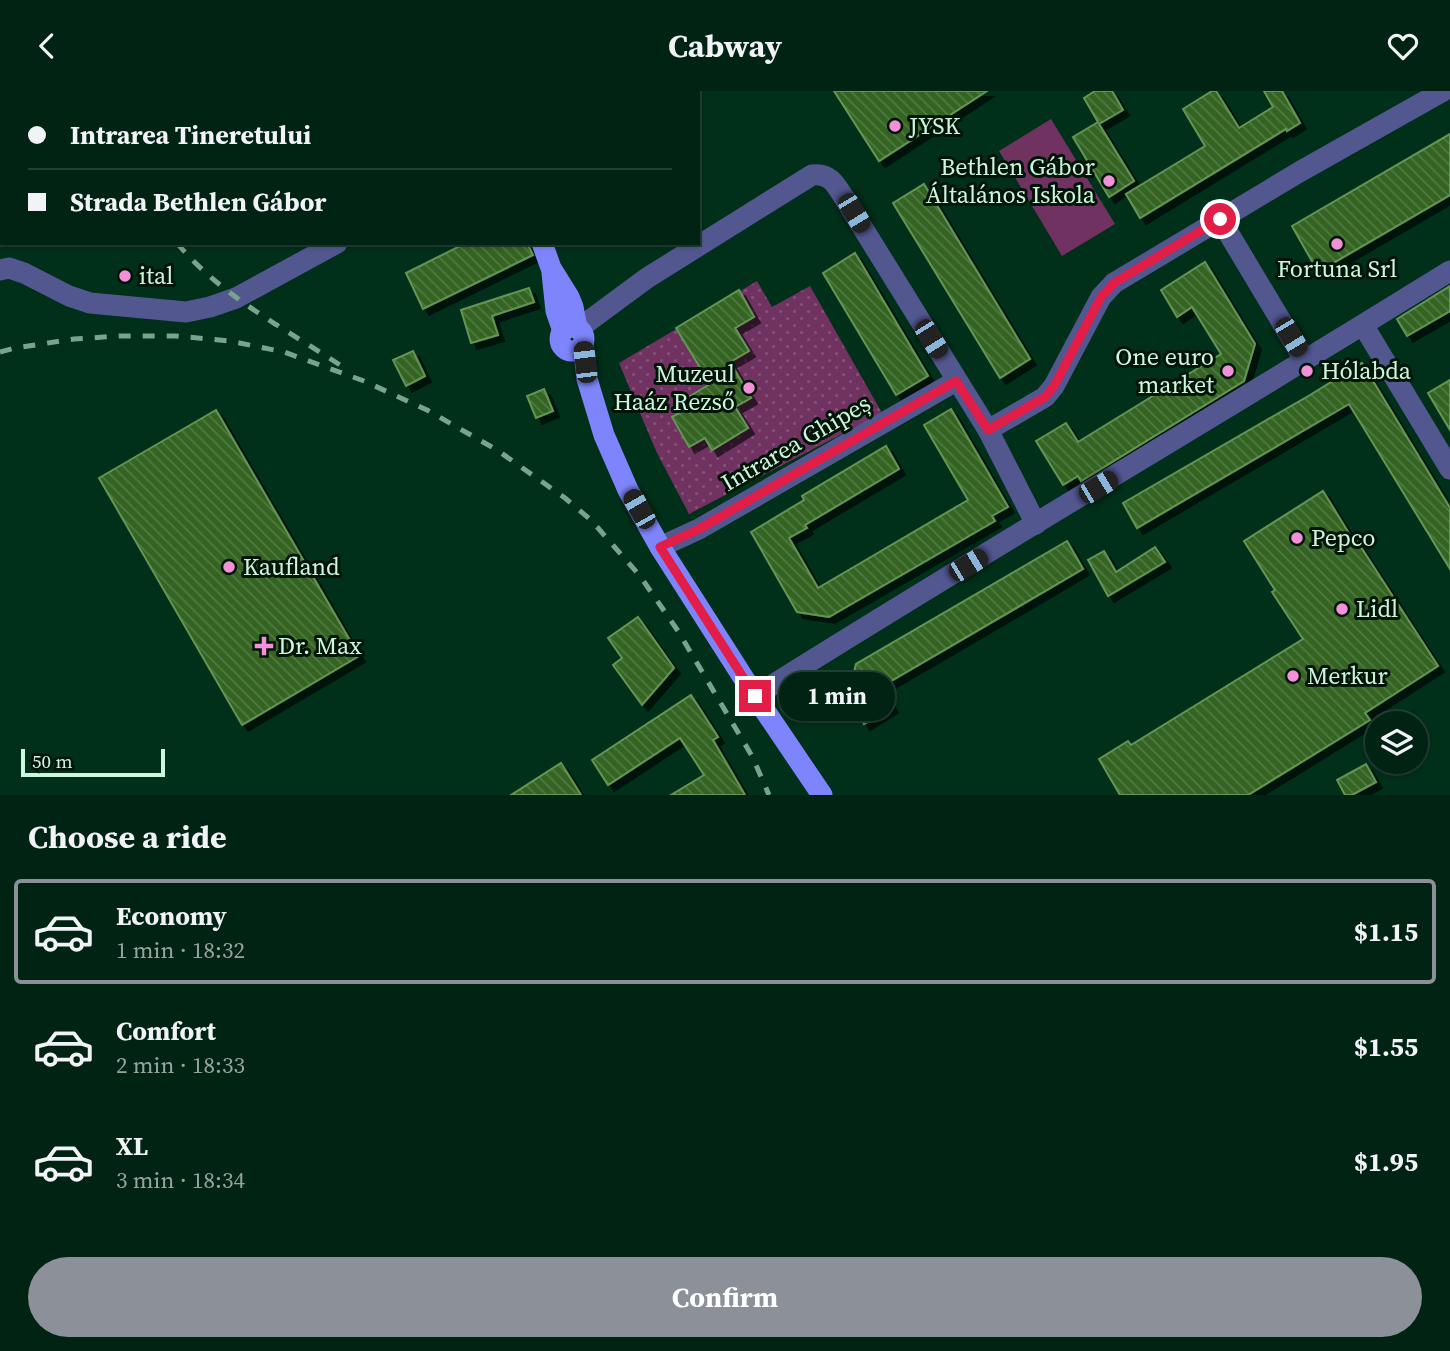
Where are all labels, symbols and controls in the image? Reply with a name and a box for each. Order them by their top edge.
text: Cabway [668,24,782,68]
icon: back [28,27,66,65]
icon: heart [1384,27,1422,65]
place label: JYSK [908,109,960,142]
text: Intrarea Tineretului [70,117,311,153]
marker: JYSK [887,118,903,134]
place label: Bethlen Gábor Általános Iskola [926,150,1096,211]
marker: Bethlen Gábor Általános Iskola [1101,173,1117,189]
text: Strada Bethlen Gábor [70,184,326,220]
car [835,190,874,236]
route start [1204,203,1236,235]
marker: Fortuna Srl [1329,236,1345,252]
place label: Fortuna Srl [1277,252,1397,285]
place label: ital [139,259,173,292]
marker: ital [117,268,133,284]
car [1272,314,1311,360]
car [911,316,952,362]
car [573,340,598,384]
place label: One euro market [1115,340,1214,401]
place label: Hólabda [1321,354,1412,387]
place label: Muzeul Haáz Rezső [613,357,735,418]
marker: One euro market [1220,363,1236,379]
marker: Hólabda [1299,363,1315,379]
marker: Muzeul Haáz Rezső [741,380,757,396]
street label: Intrarea Ghipeș [715,386,876,499]
car [1075,467,1122,507]
car [620,486,659,532]
place label: Pepco [1311,521,1376,554]
marker: Pepco [1289,530,1305,546]
car [945,545,992,585]
place label: Kaufland [243,550,340,583]
marker: Kaufland [221,559,237,575]
place label: Lidl [1356,592,1398,625]
marker: Lidl [1334,601,1350,617]
place label: Dr. Max [278,629,362,662]
marker: Dr. Max [256,638,272,654]
place label: Merkur [1307,659,1388,692]
marker: Merkur [1285,668,1301,684]
callout: 1 min [780,671,895,721]
route end [739,680,771,712]
text: 1 min [807,680,867,712]
map controls [1365,711,1428,774]
button: layers [1365,711,1428,774]
scale bar [21,745,164,777]
text: 50 m [32,748,73,774]
text: Choose a ride [28,815,227,859]
text: Economy [116,898,227,934]
icon: car [32,900,95,963]
text: $1.15 [1354,914,1418,950]
text: 1 min · 18:32 [116,934,245,966]
text: Comfort [116,1013,216,1049]
icon: car [32,1015,95,1078]
text: $1.55 [1354,1029,1418,1065]
text: 2 min · 18:33 [116,1049,245,1081]
text: XL [116,1128,148,1164]
icon: car [32,1130,95,1193]
text: $1.95 [1354,1144,1418,1180]
text: 3 min · 18:34 [116,1164,245,1196]
button: Confirm [28,1257,1422,1337]

